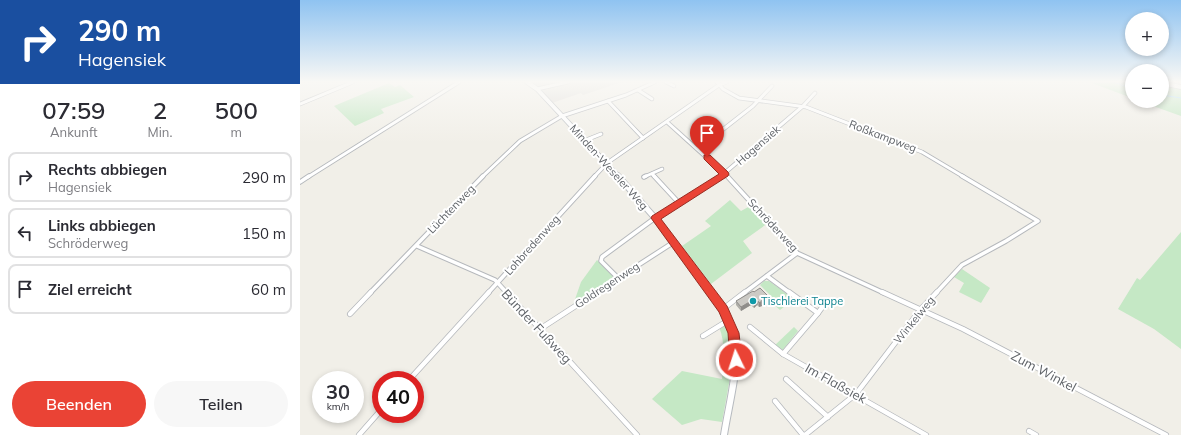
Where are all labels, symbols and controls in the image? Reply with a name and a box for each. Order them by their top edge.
map controls [1125,12,1169,108]
button: + [1125,12,1169,56]
text: 290 m [78,13,161,48]
icon: right [12,16,64,68]
text: Hagensiek [78,48,166,71]
button: − [1125,64,1169,108]
text: 07:59 [42,95,105,125]
text: 2 [153,95,167,125]
text: 500 [215,95,258,125]
pin [690,116,724,157]
street label: Roßkampweg [847,117,919,155]
street label: Minden-Weseler Weg [567,121,651,213]
icon: arrive [696,122,718,144]
street label: Hagensiek [733,122,783,168]
text: Ankunft [50,124,98,140]
text: Min. [148,124,172,140]
text: m [231,124,242,140]
text: Rechts abbiegen [48,160,167,179]
icon: right [14,166,36,188]
text: 290 m [242,168,286,187]
text: Hagensiek [48,179,112,195]
street label: Lüchtenweg [424,182,478,236]
street label: Schröderweg [745,195,801,255]
street label: Lohbredenweg [501,212,563,278]
text: Links abbiegen [48,216,156,235]
icon: left [14,222,36,244]
text: 150 m [242,224,286,243]
text: Schröderweg [48,235,128,251]
street label: Goldregenweg [572,259,642,311]
icon: arrive [14,278,36,300]
text: Ziel erreicht [48,280,132,299]
text: 60 m [251,280,286,299]
street label: Bünder Fußweg [499,286,575,366]
street label: Winkelweg [890,293,938,347]
place label: Tischlerei Tappe [761,294,843,308]
marker: Tischlerei Tappe [748,296,758,306]
position arrow [715,339,757,381]
street label: Zum Winkel [1009,347,1079,395]
street label: Im Flaßsiek [802,360,870,407]
speed limit sign: 40 [372,371,424,423]
text: 30 [326,379,350,404]
button: Beenden [12,381,146,427]
button: Teilen [154,381,288,427]
text: km/h [327,400,349,413]

